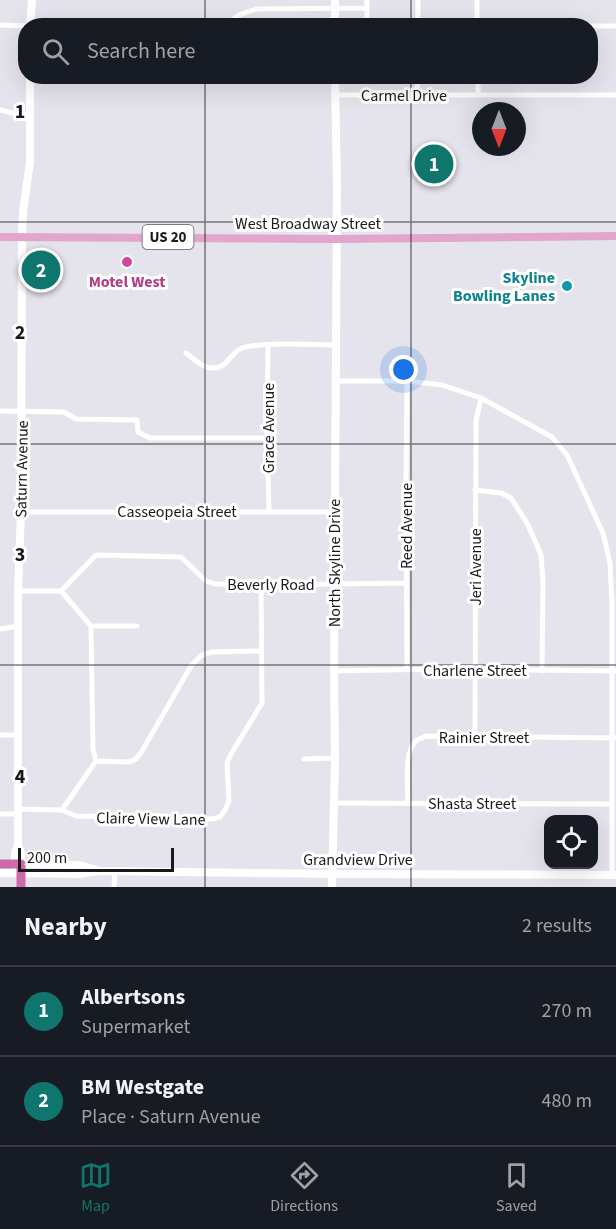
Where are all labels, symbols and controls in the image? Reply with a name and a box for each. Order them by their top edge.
search box [18,18,598,84]
icon: search [39,35,72,68]
text: Search here [87,35,195,67]
street label: Carmel Drive [361,85,447,107]
text: 1 [15,98,25,126]
north arrow [472,102,526,156]
pin: 1 [414,142,454,186]
street label: West Broadway Street [235,213,382,235]
road number: US 20 [142,225,194,249]
pin: 2 [22,248,60,292]
marker: Motel West [120,255,134,269]
place label: Skyline Bowling Lanes [453,267,555,307]
place label: Motel West [89,271,165,293]
marker: Skyline Bowling Lanes [560,279,574,293]
text: 2 [15,319,25,347]
your location [389,355,418,384]
street label: Grace Avenue [258,383,280,473]
street label: Saturn Avenue [10,420,34,518]
street label: Reed Avenue [396,483,418,569]
street label: North Skyline Drive [324,499,346,627]
street label: Casseopeia Street [117,501,237,523]
street label: Jeri Avenue [465,528,487,606]
text: 3 [15,541,25,569]
street label: Beverly Road [227,574,315,596]
street label: Charlene Street [423,660,527,682]
street label: Rainier Street [439,727,530,749]
text: 4 [15,763,26,791]
street label: Shasta Street [428,793,517,815]
street label: Claire View Lane [96,807,206,831]
map controls [544,815,598,869]
button: locate [544,815,598,869]
scale bar [18,845,174,872]
text: 200 m [27,847,67,869]
street label: Grandview Drive [303,849,413,871]
text: Nearby [24,908,107,945]
text: 2 results [522,912,592,940]
text: Albertsons [81,981,185,1013]
text: 1 [38,997,49,1025]
text: 270 m [542,997,592,1025]
text: Supermarket [81,1013,190,1041]
text: BM Westgate [81,1071,204,1103]
text: 2 [38,1087,49,1115]
text: 480 m [542,1087,592,1115]
text: Place · Saturn Avenue [81,1103,261,1131]
tab: Map [79,1159,112,1217]
tab: Directions [270,1159,338,1217]
tab: Saved [496,1159,537,1217]

